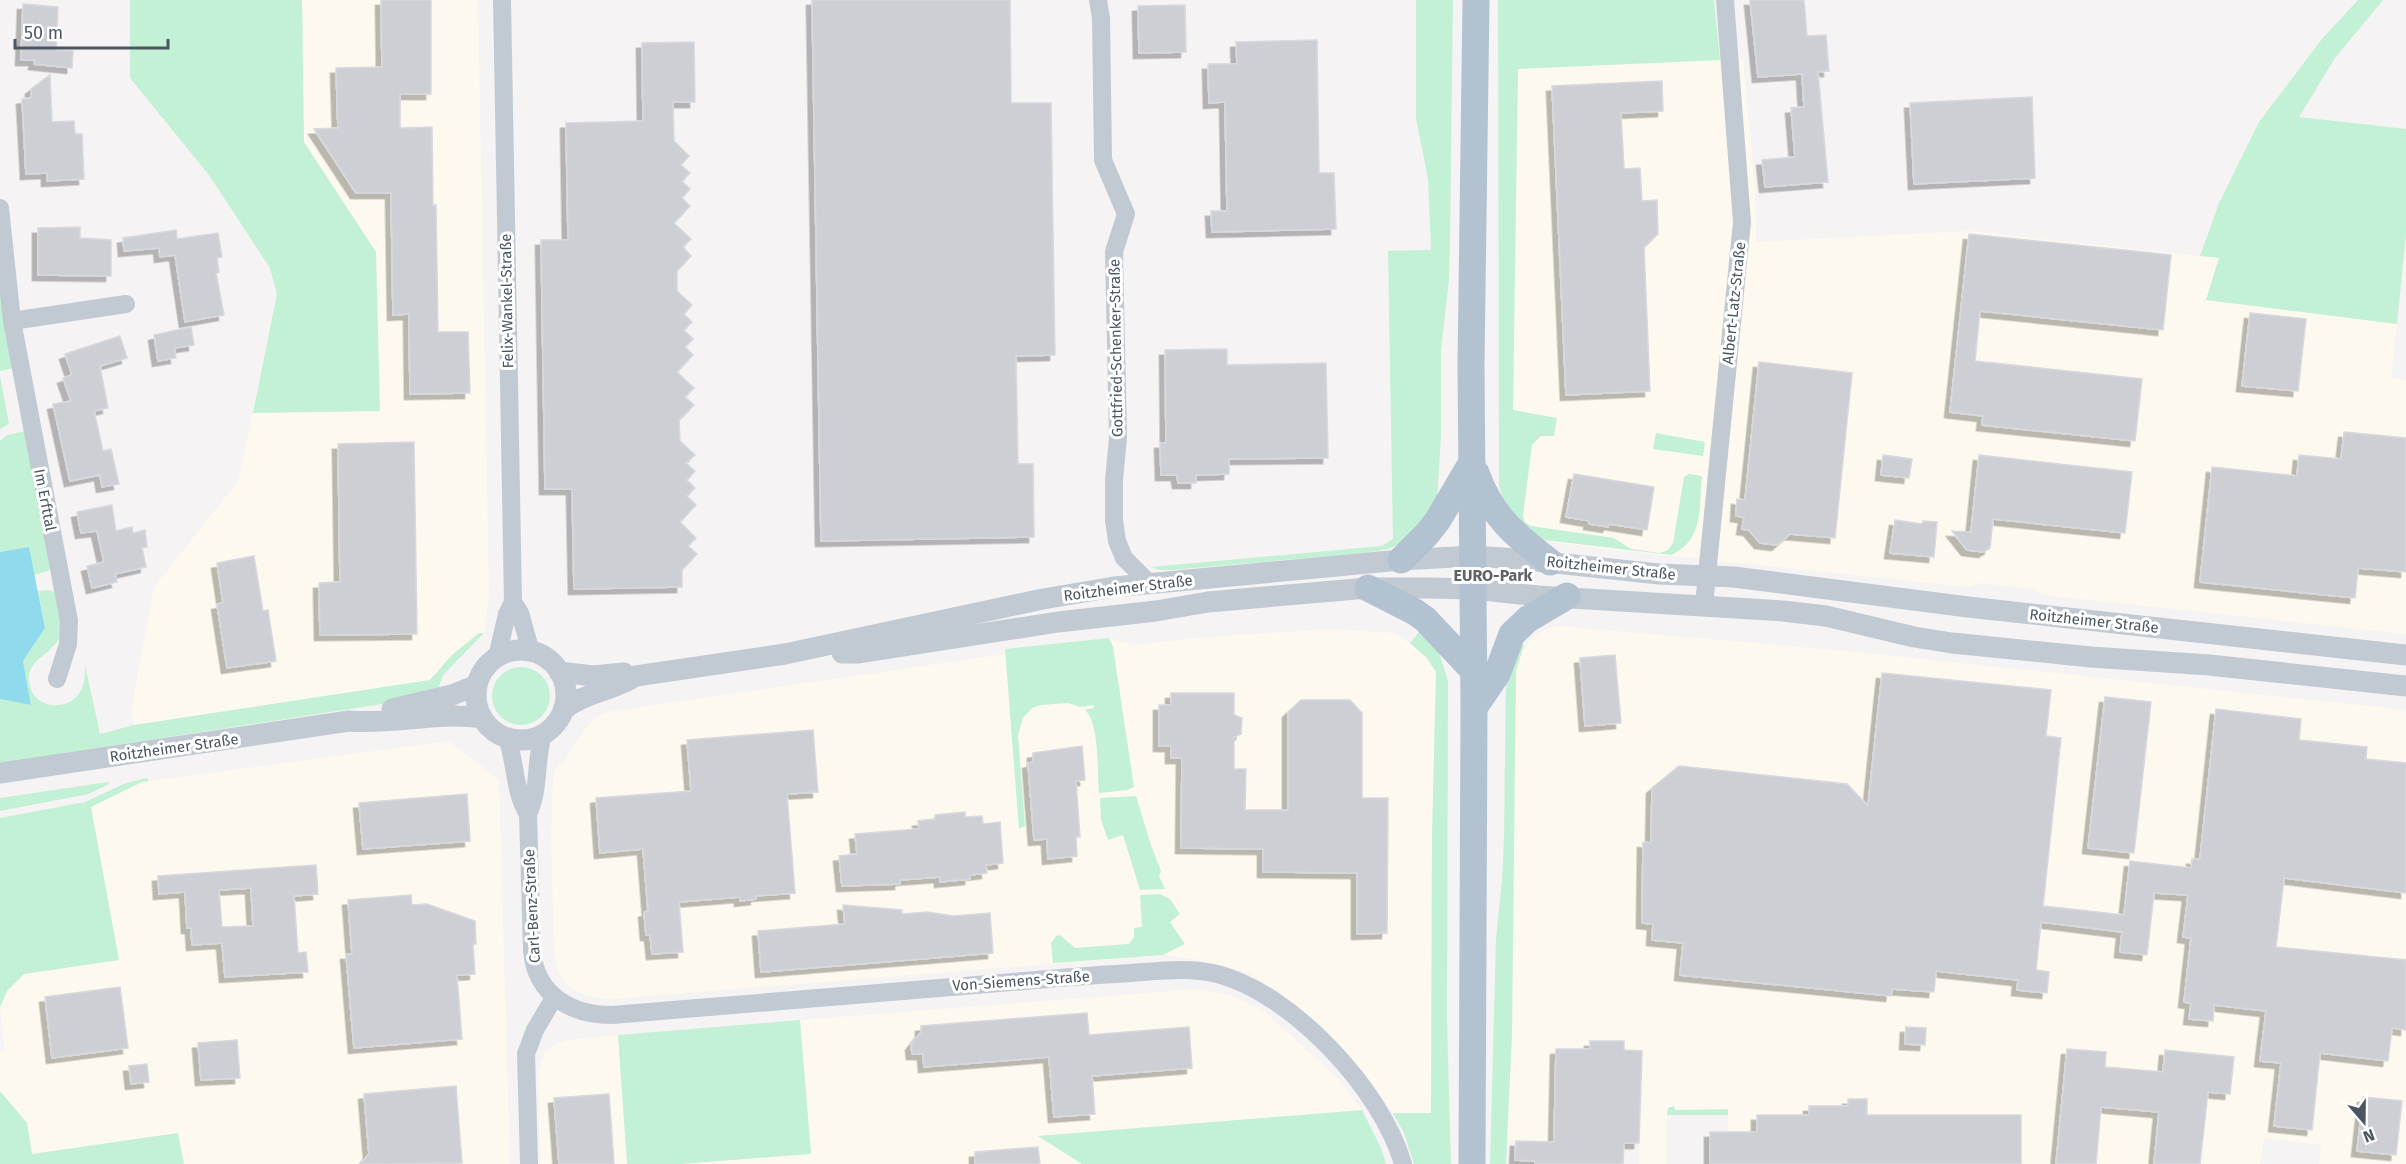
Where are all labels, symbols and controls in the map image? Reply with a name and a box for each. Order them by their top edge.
scale bar [15,12,168,50]
text: 50 m [24,22,63,44]
street label: Felix-Wankel-Straße [497,233,517,369]
street label: Albert-Latz-Straße [1719,241,1749,365]
street label: Gottfried-Schenker-Straße [1105,259,1127,437]
street label: Im Erfttal [30,467,60,533]
street label: Roitzheimer Straße [1545,552,1677,584]
district label: EURO-Park [1454,566,1533,585]
street label: Roitzheimer Straße [1062,571,1194,605]
street label: Roitzheimer Straße [2028,605,2160,637]
street label: Roitzheimer Straße [108,730,240,766]
street label: Carl-Benz-Straße [520,849,544,963]
street label: Von-Siemens-Straße [952,967,1090,995]
north arrow [2334,1092,2394,1152]
text: N [2361,1125,2377,1146]

